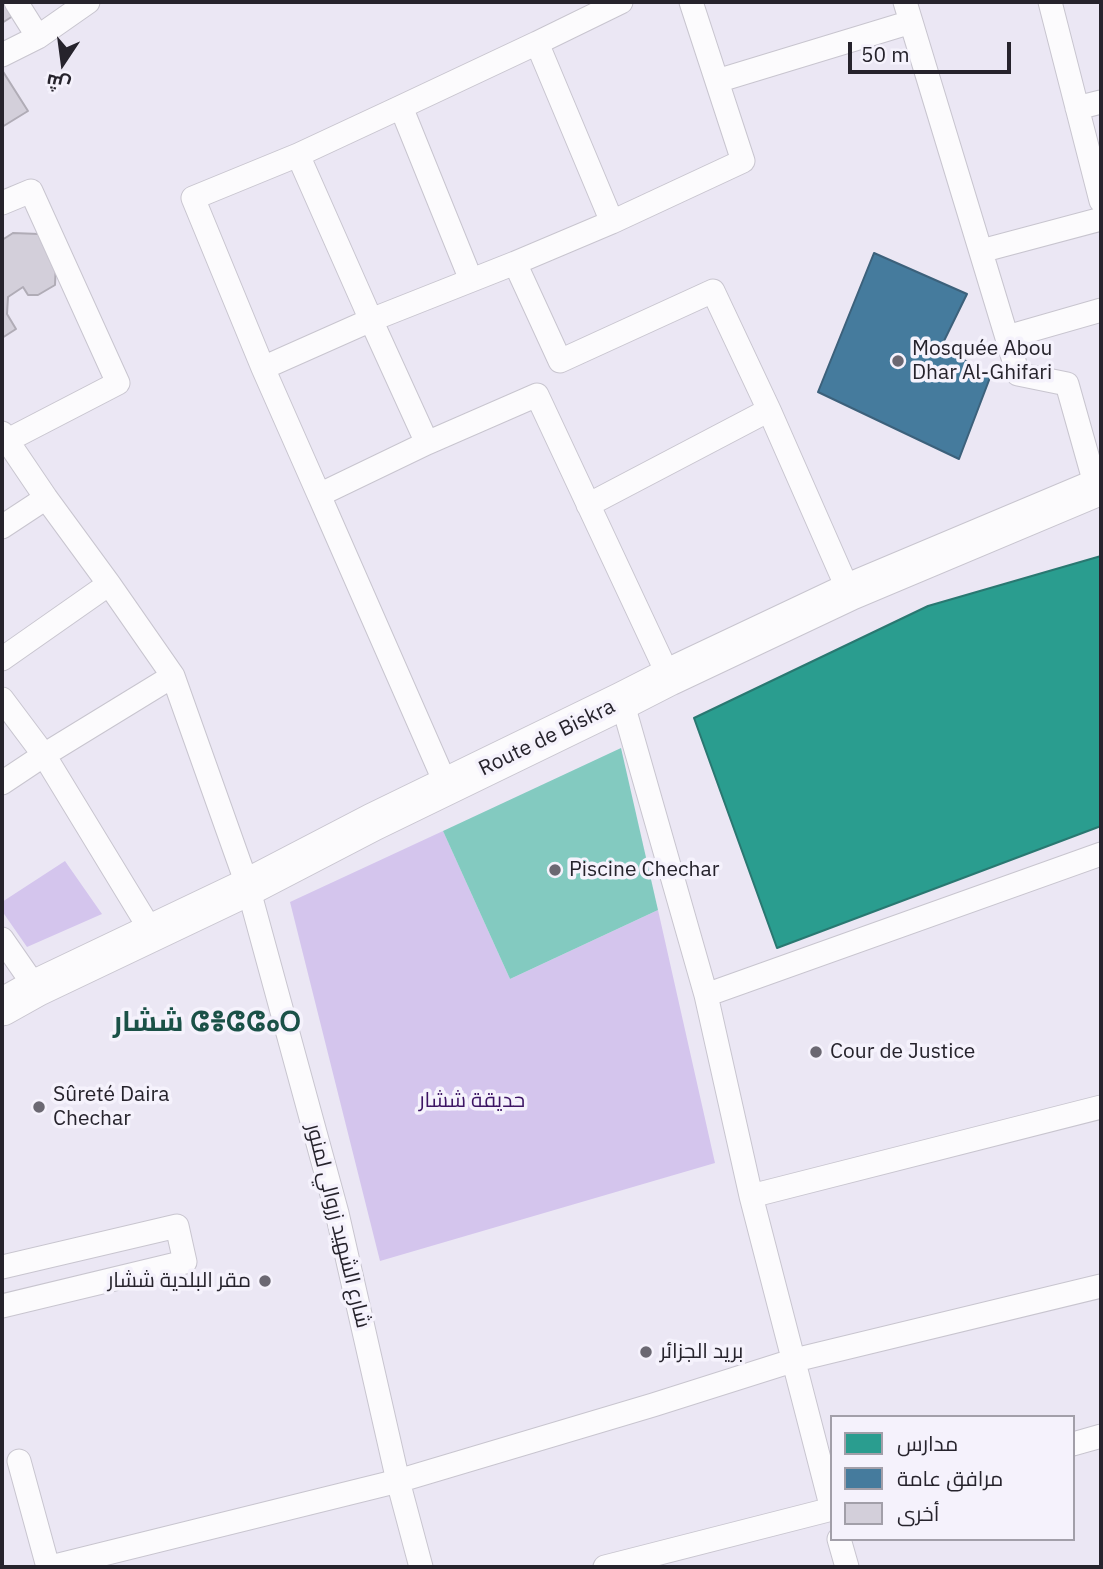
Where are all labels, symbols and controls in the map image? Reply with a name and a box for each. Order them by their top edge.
north arrow [28,28,98,98]
scale bar [851,28,1014,72]
text: 50 m [861,40,910,68]
text: ش [44,69,73,98]
place label: Mosquée Abou Dhar Al-Ghifari [912,336,1052,386]
marker: Mosquée Abou Dhar Al-Ghifari [890,353,906,369]
street label: Route de Biskra [475,694,619,782]
place label: Piscine Chechar [569,857,719,883]
marker: Piscine Chechar [547,862,563,878]
district label: ششار ⵛⴻⵛⵛⴰⵔ [113,1006,301,1040]
place label: Cour de Justice [830,1039,975,1065]
marker: Cour de Justice [808,1044,824,1060]
place label: Sûreté Daira Chechar [53,1082,169,1132]
park label: حديقة ششار [419,1088,525,1114]
marker: Sûreté Daira Chechar [31,1099,47,1115]
street label: شارع الشهيد زروالي لمنور [300,1121,376,1331]
place label: مقر البلدية ششار [108,1268,251,1294]
marker: مقر البلدية ششار [257,1273,273,1289]
place label: بريد الجزائر [660,1339,743,1365]
marker: بريد الجزائر [638,1344,654,1360]
legend [830,1415,1075,1541]
text: مدارس [897,1429,958,1457]
text: مرافق عامة [897,1464,1003,1492]
text: أخرى [897,1499,939,1527]

